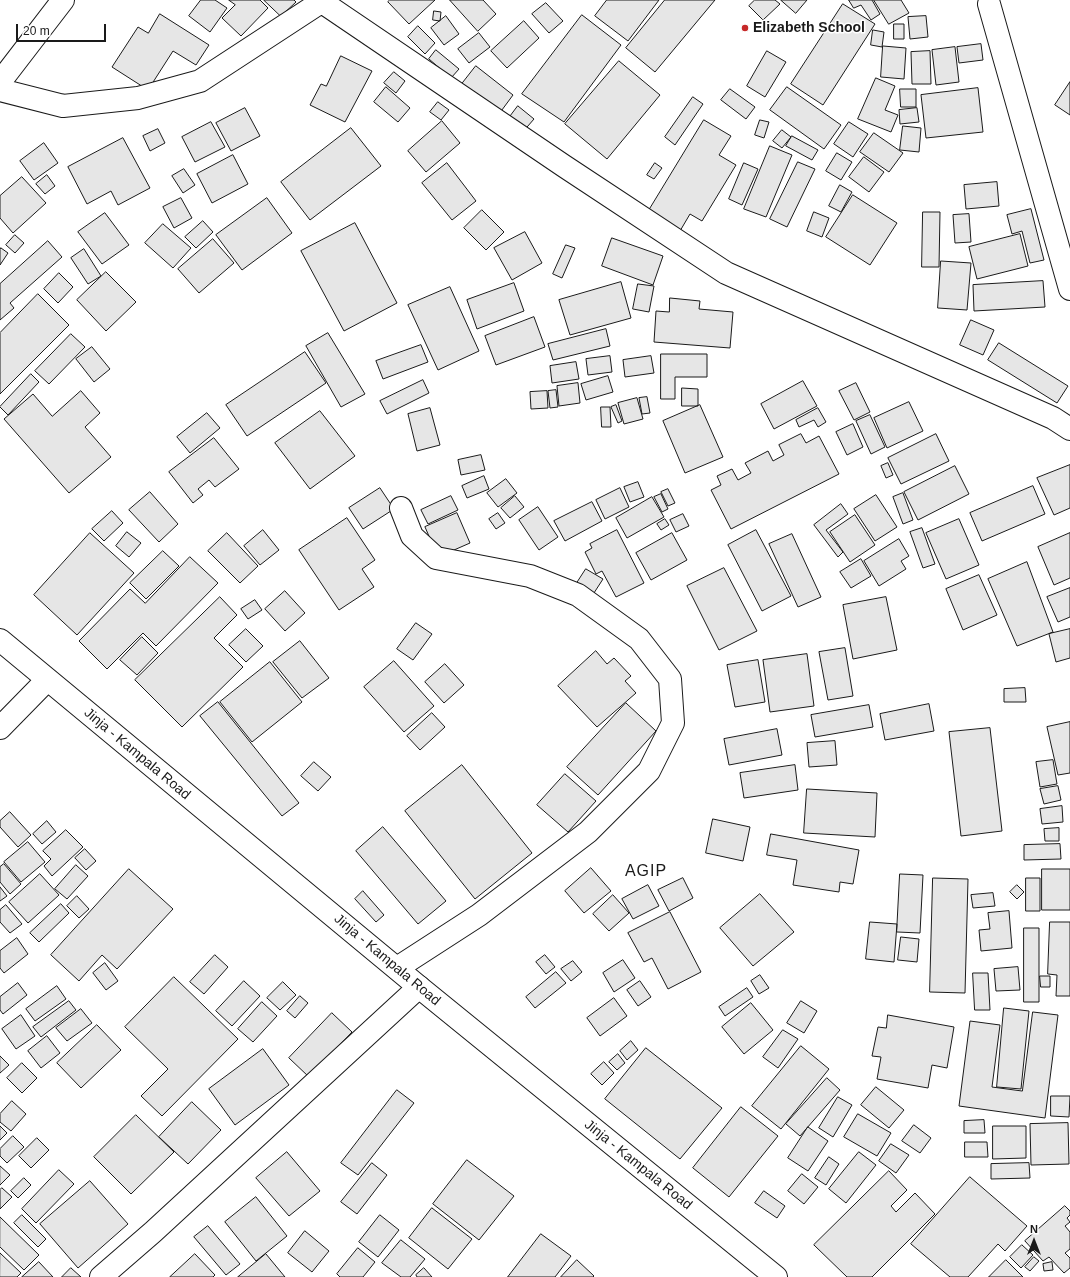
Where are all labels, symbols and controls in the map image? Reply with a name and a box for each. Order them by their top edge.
scale bar [18,16,108,42]
place label: Elizabeth School [753,20,865,36]
marker: Elizabeth School [740,23,750,33]
text: 20 m [23,24,50,38]
street label: Jinja - Kampala Road [80,705,194,803]
district label: AGIP [625,862,667,882]
street label: Jinja - Kampala Road [330,911,444,1009]
street label: Jinja - Kampala Road [581,1116,695,1214]
north arrow [1014,1221,1054,1261]
text: N [1030,1223,1038,1235]

